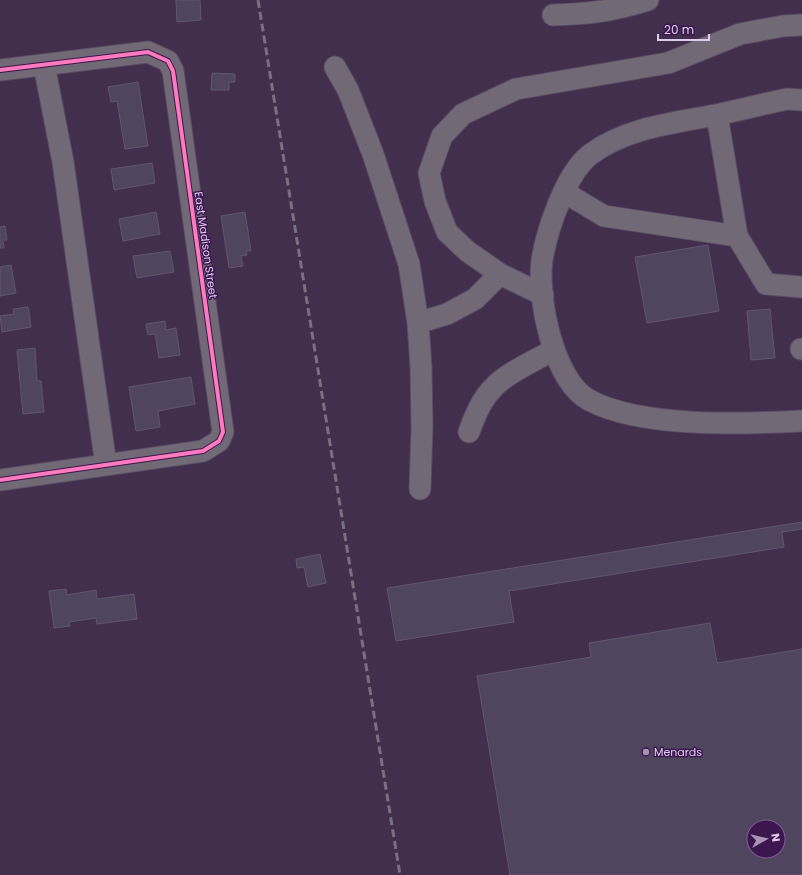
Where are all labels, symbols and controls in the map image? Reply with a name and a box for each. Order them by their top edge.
scale bar [658,16,709,42]
text: 20 m [664,21,694,38]
street label: East Madison Street [191,191,221,299]
place label: Menards [654,744,702,760]
marker: Menards [641,747,651,757]
north arrow [746,819,786,859]
text: N [767,832,784,843]

